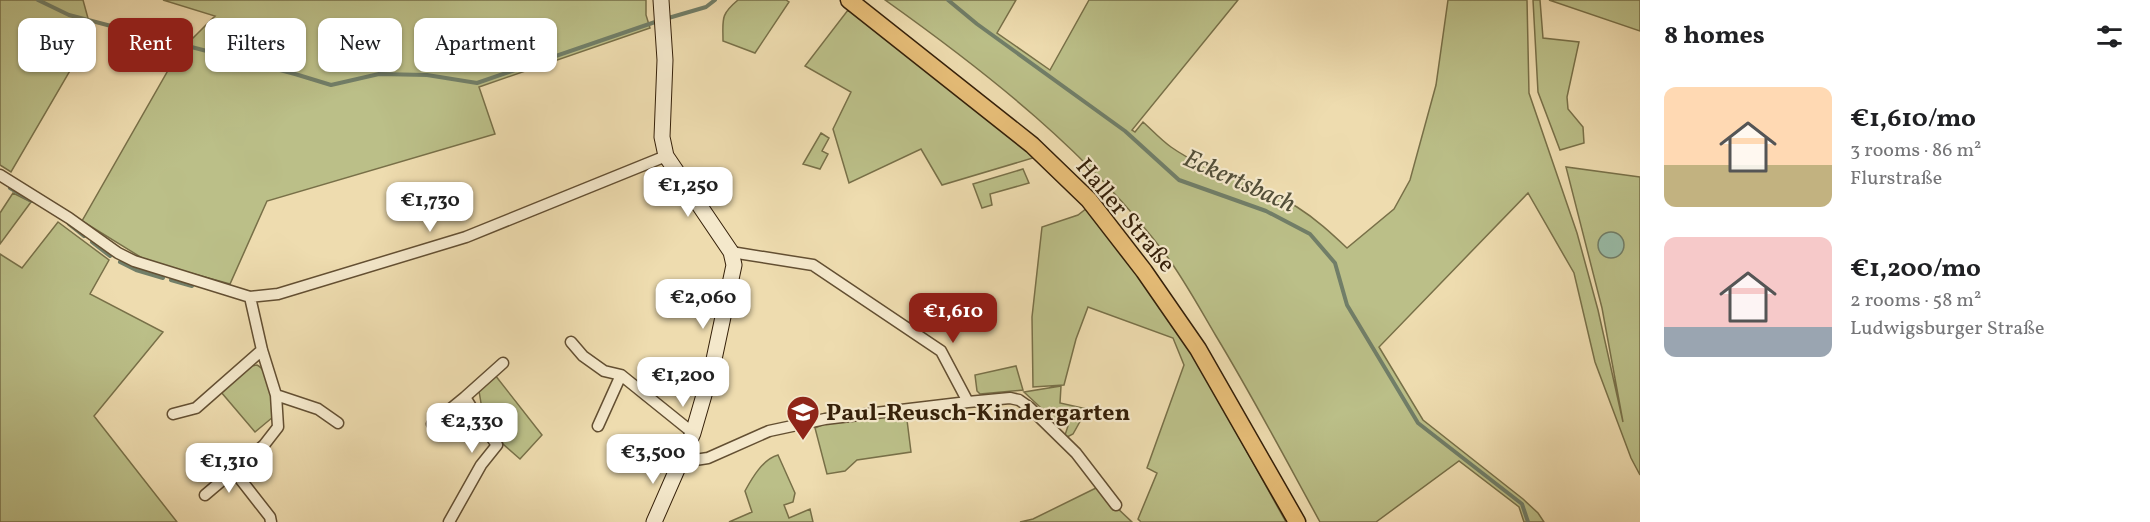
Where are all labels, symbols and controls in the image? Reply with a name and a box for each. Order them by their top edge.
chip: Buy [18,18,96,72]
chip: Rent [108,18,193,72]
chip: Filters [205,18,306,72]
chip: New [318,18,402,72]
chip: Apartment [414,18,557,72]
text: 8 homes [1664,18,1765,54]
icon: filters [2093,20,2126,53]
text: €1,610/mo [1850,101,1976,137]
icon: home [1712,111,1784,183]
text: 3 rooms · 86 m² [1850,137,1981,165]
water label: Eckertsbach [1177,141,1301,223]
street label: Haller Straße [1066,152,1182,281]
text: Flurstraße [1850,165,1942,193]
pin: €1,250 [639,167,737,218]
text: €1,250 [658,172,718,200]
pin: €1,730 [381,182,479,233]
text: €1,730 [400,187,460,215]
text: €1,200/mo [1850,251,1981,287]
icon: home [1712,261,1784,333]
pin: €2,060 [654,279,752,330]
text: €2,060 [670,284,736,312]
text: 2 rooms · 58 m² [1850,287,1981,315]
pin: €1,610 [904,293,1002,344]
text: €1,610 [923,298,983,326]
text: Ludwigsburger Straße [1850,315,2045,343]
pin: €1,200 [634,357,732,408]
text: €1,200 [651,362,715,390]
school or university icon: Paul-Reusch-Kindergarten [785,394,821,441]
place label: Paul-Reusch-Kindergarten [826,397,1130,431]
pin: €2,330 [423,403,521,454]
text: €2,330 [441,408,503,436]
pin: €3,500 [604,434,702,485]
text: €3,500 [621,439,685,467]
pin: €1,310 [180,443,278,494]
text: €1,310 [200,448,258,476]

